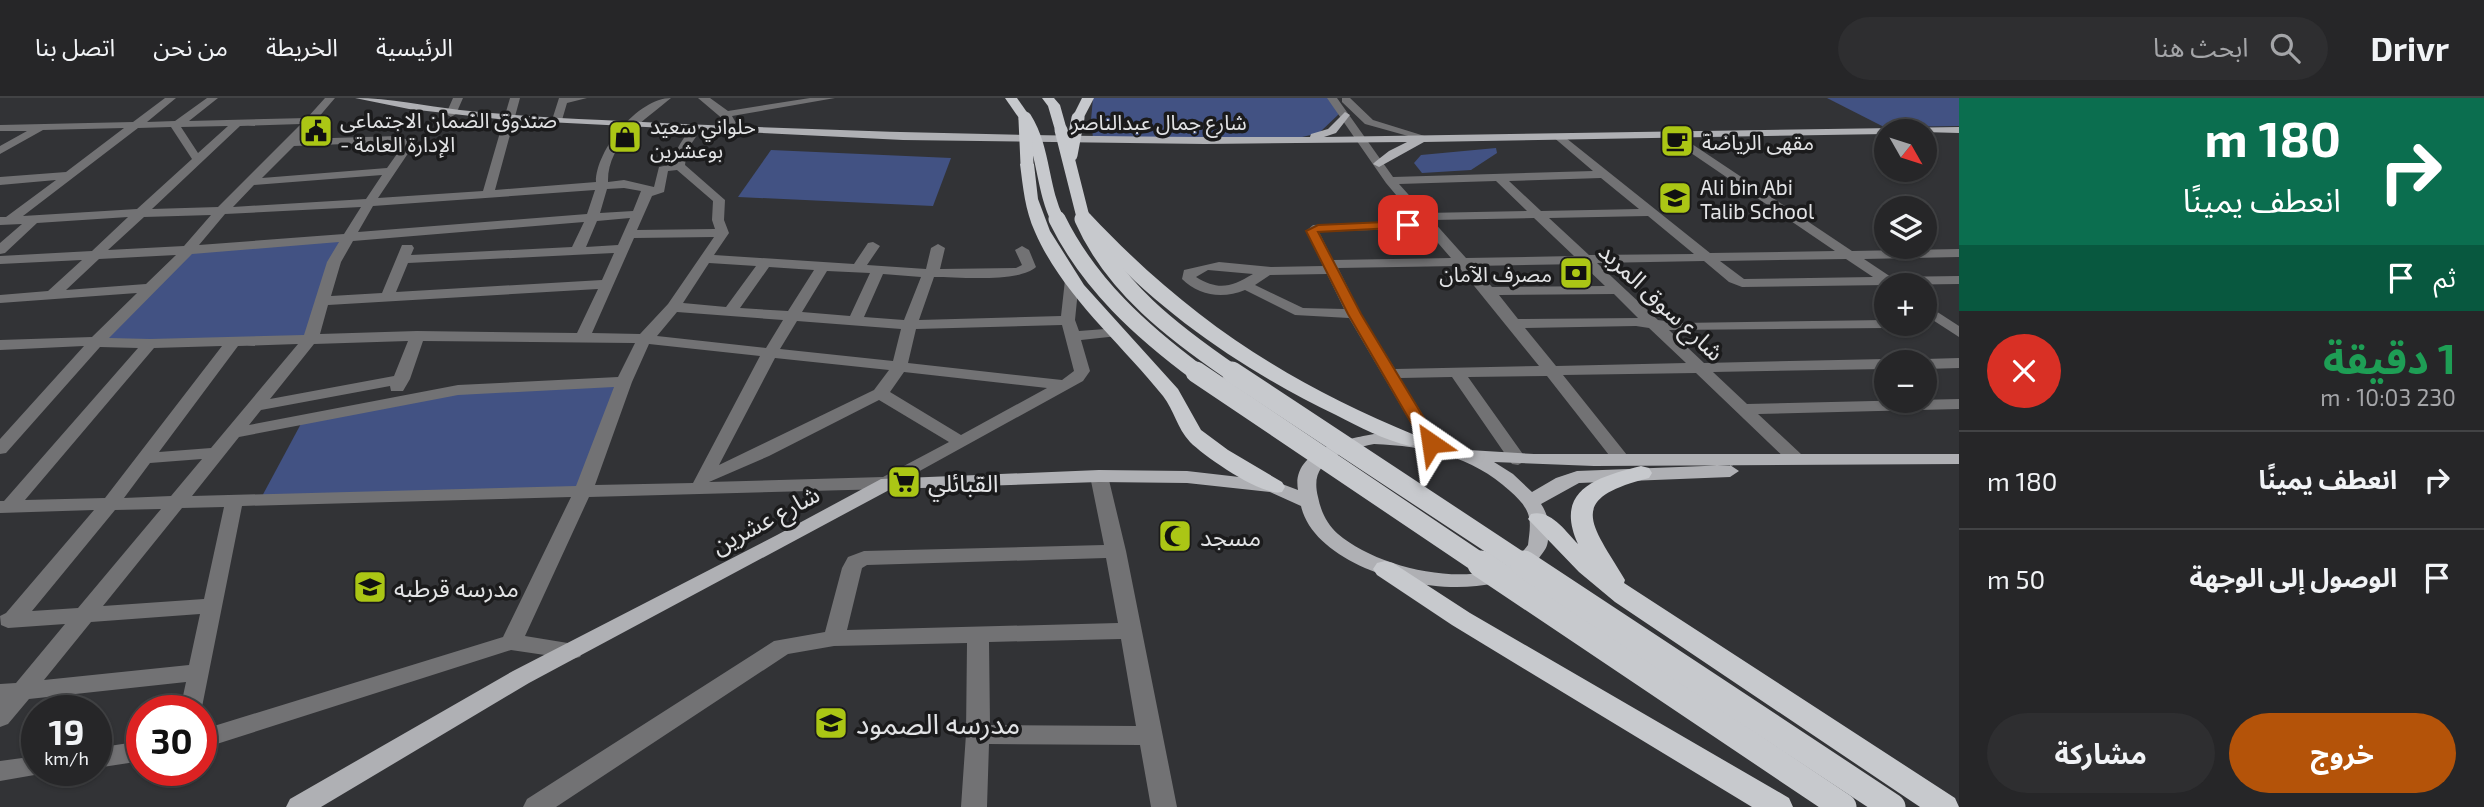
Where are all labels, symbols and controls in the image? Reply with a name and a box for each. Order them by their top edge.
search box [1838,17,2328,80]
text: Drivr [2370,28,2449,68]
icon: search [2266,29,2304,67]
text: ابحث هنا [2153,31,2248,62]
text: اتصل بنا [35,32,115,61]
text: من نحن [153,32,228,61]
text: الخريطة [266,32,338,61]
text: الرئيسية [376,32,453,61]
place label: صندوق الضمان الاجتماعى - الإدارة العامة [340,107,557,158]
text: 180 m [2205,108,2341,167]
street label: شارع جمال عبدالناصر [1070,109,1247,138]
public building icon: صندوق الضمان الاجتماعى - الإدارة العامة [297,112,335,150]
place label: حلواني سعيد بوعشرين [650,113,756,163]
shop icon: حلواني سعيد بوعشرين [606,118,644,156]
north arrow [1874,119,1937,182]
map controls [1874,119,1937,413]
cafe icon: مقهى الرياضة [1658,122,1696,160]
icon: right [2365,126,2456,217]
place label: مقهى الرياضة [1702,129,1814,155]
place label: Ali bin Abi Talib School [1700,174,1815,223]
school or university icon: Ali bin Abi Talib School [1656,179,1694,217]
text: انعطف يمينًا [2183,180,2341,218]
pin [1378,195,1438,255]
button: layers [1874,196,1937,259]
icon: arrive [1389,206,1427,244]
street label: شارع سوق المربد [1591,236,1730,369]
bank icon: مصرف الآمان [1557,254,1595,292]
icon: arrive [2382,259,2420,297]
place label: مصرف الآمان [1439,261,1552,287]
text: ثم [2434,261,2456,292]
button: + [1874,273,1937,336]
text: 1 دقيقة [2323,332,2456,382]
button: close [1987,334,2061,408]
button: − [1874,350,1937,413]
text: 230 m · 10:03 [2320,383,2456,411]
position arrow [1394,406,1468,480]
icon: right [2418,461,2456,499]
supermarket icon: القبائلي [885,463,923,501]
text: انعطف يمينًا [2258,463,2397,494]
text: 180 m [1987,465,2057,496]
place label: القبائلي [928,468,998,502]
street label: شارع عشرين [706,478,826,563]
mosque icon: مسجد [1156,517,1194,555]
place label: مسجد [1200,522,1261,551]
icon: arrive [2418,559,2456,597]
text: الوصول إلى الوجهة [2189,561,2397,592]
text: 50 m [1987,563,2045,594]
school or university icon: مدرسه قرطبه [351,568,389,606]
place label: مدرسه قرطبه [394,573,519,603]
speed limit sign: 30 [126,695,217,786]
school or university icon: مدرسه الصمود [812,704,850,742]
place label: مدرسه الصمود [856,706,1020,741]
text: 19 [49,710,84,752]
button: مشاركة [1987,713,2215,793]
button: خروج [2229,713,2456,793]
text: km/h [44,747,89,769]

